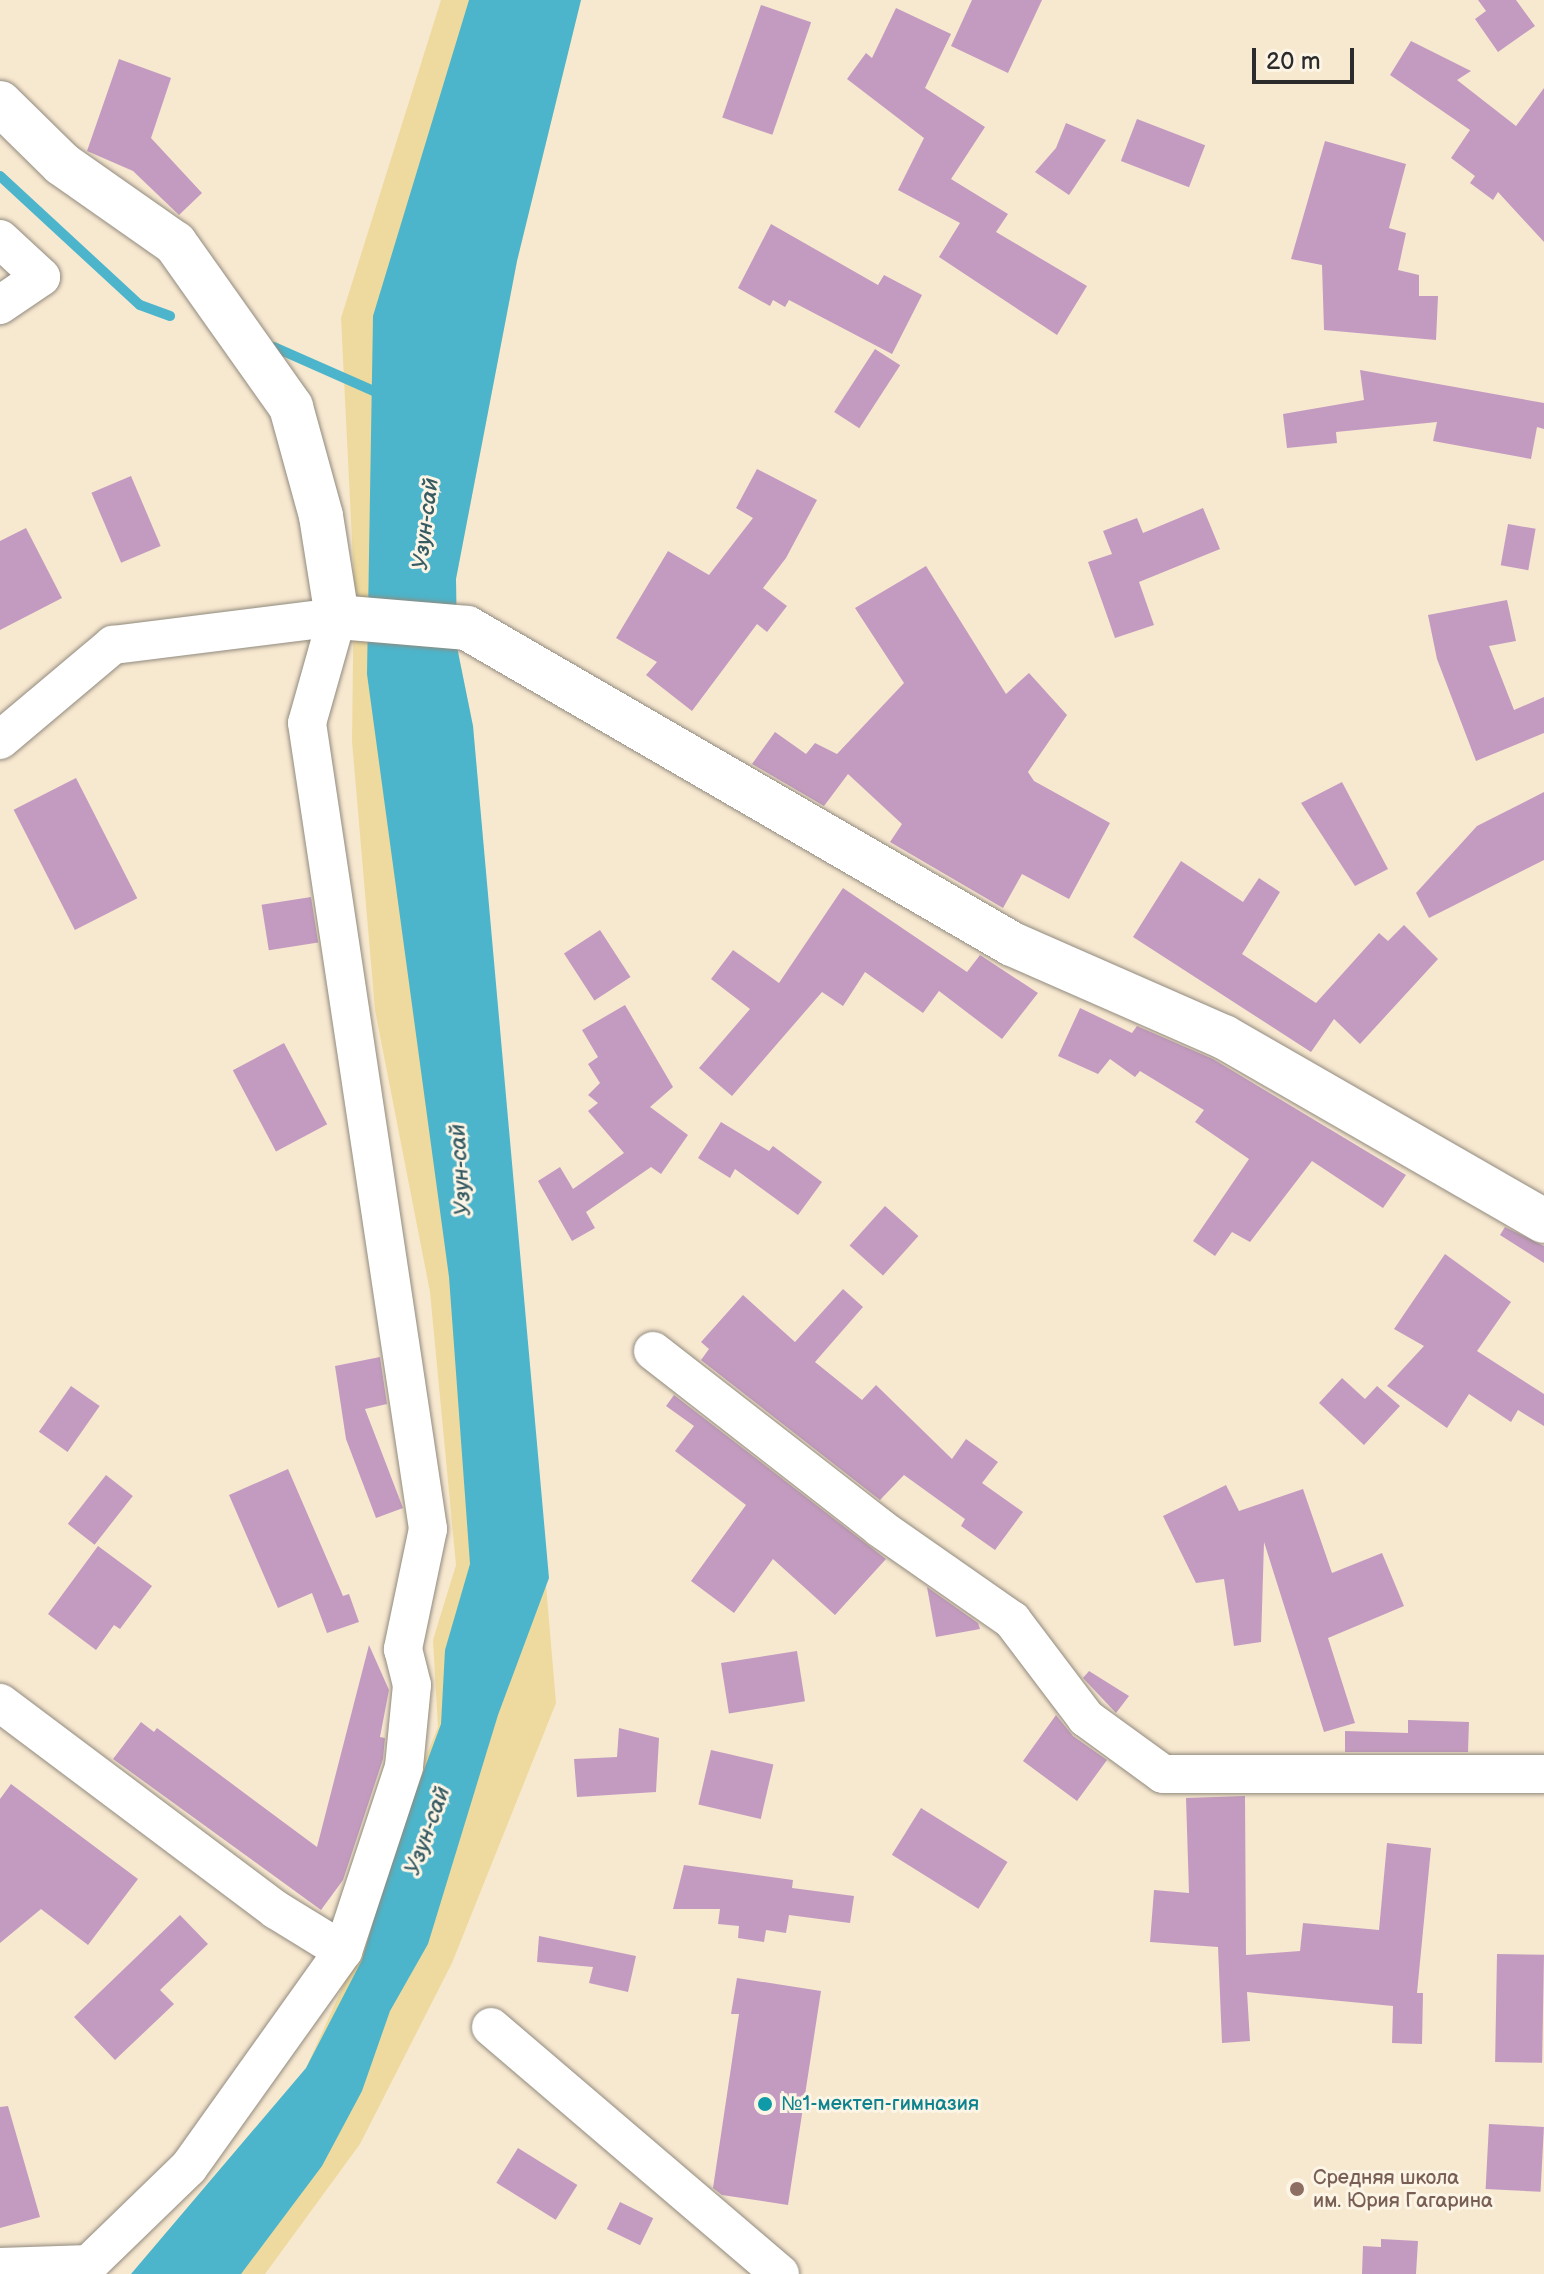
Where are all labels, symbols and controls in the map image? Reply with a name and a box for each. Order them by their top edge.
scale bar [1256,32,1358,82]
text: 20 m [1266,47,1321,76]
water label: Узун-сай [407,477,445,571]
water label: Узун-сай [445,1123,477,1217]
water label: Узун-сай [400,1783,456,1879]
place label: №1-мектеп-гимназия [781,2092,979,2116]
marker: №1-мектеп-гимназия [756,2095,774,2113]
place label: Средняя школа им. Юрия Гагарина [1313,2166,1493,2213]
marker: Средняя школа им. Юрия Гагарина [1288,2180,1306,2198]

